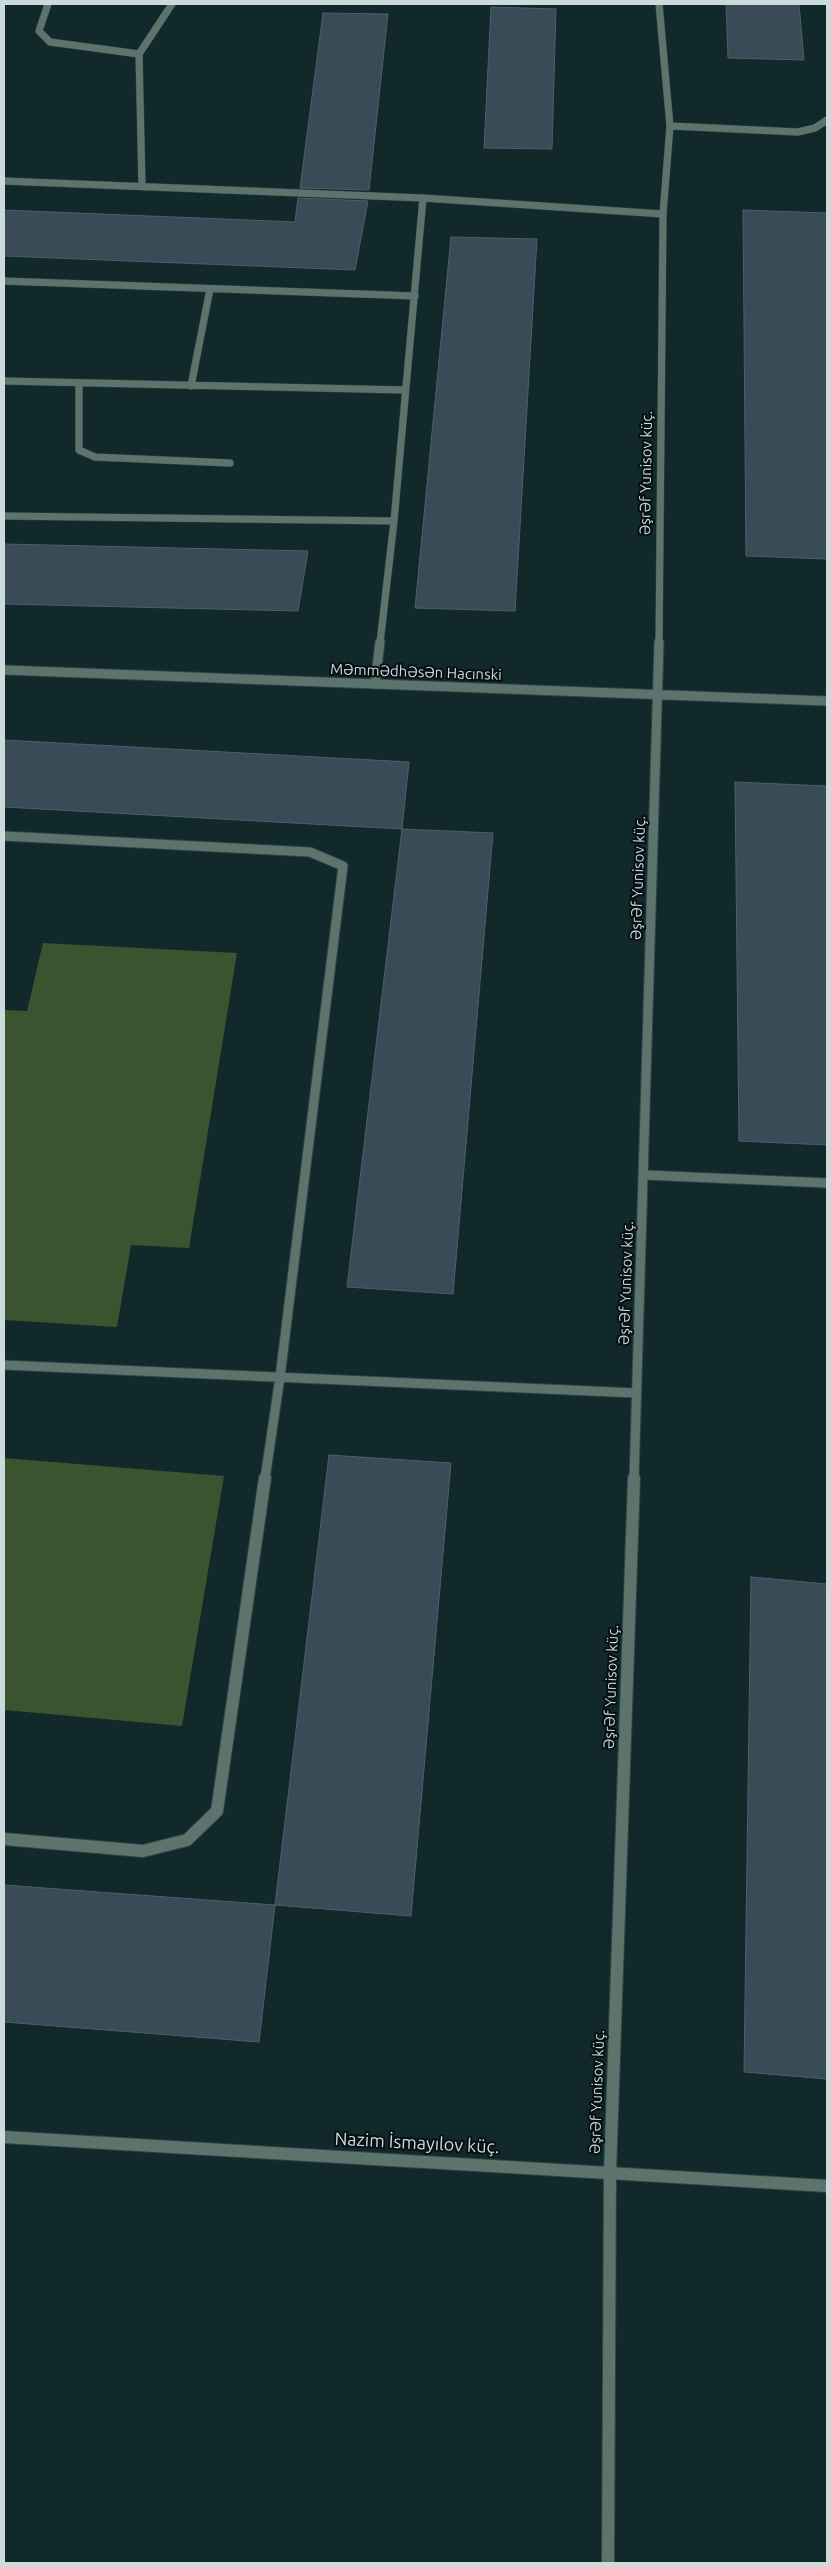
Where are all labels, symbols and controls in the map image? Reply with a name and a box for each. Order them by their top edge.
street label: Əşrəf Yunisov küç. [636,411,656,535]
street label: Məmmədhəsən Hacınski [330,660,502,684]
street label: Əşrəf Yunisov küç. [627,816,649,940]
street label: Əşrəf Yunisov küç. [615,1221,637,1345]
street label: Əşrəf Yunisov küç. [600,1625,622,1749]
street label: Əşrəf Yunisov küç. [586,2030,608,2154]
street label: Nazim İsmayılov küç. [334,2128,500,2158]

